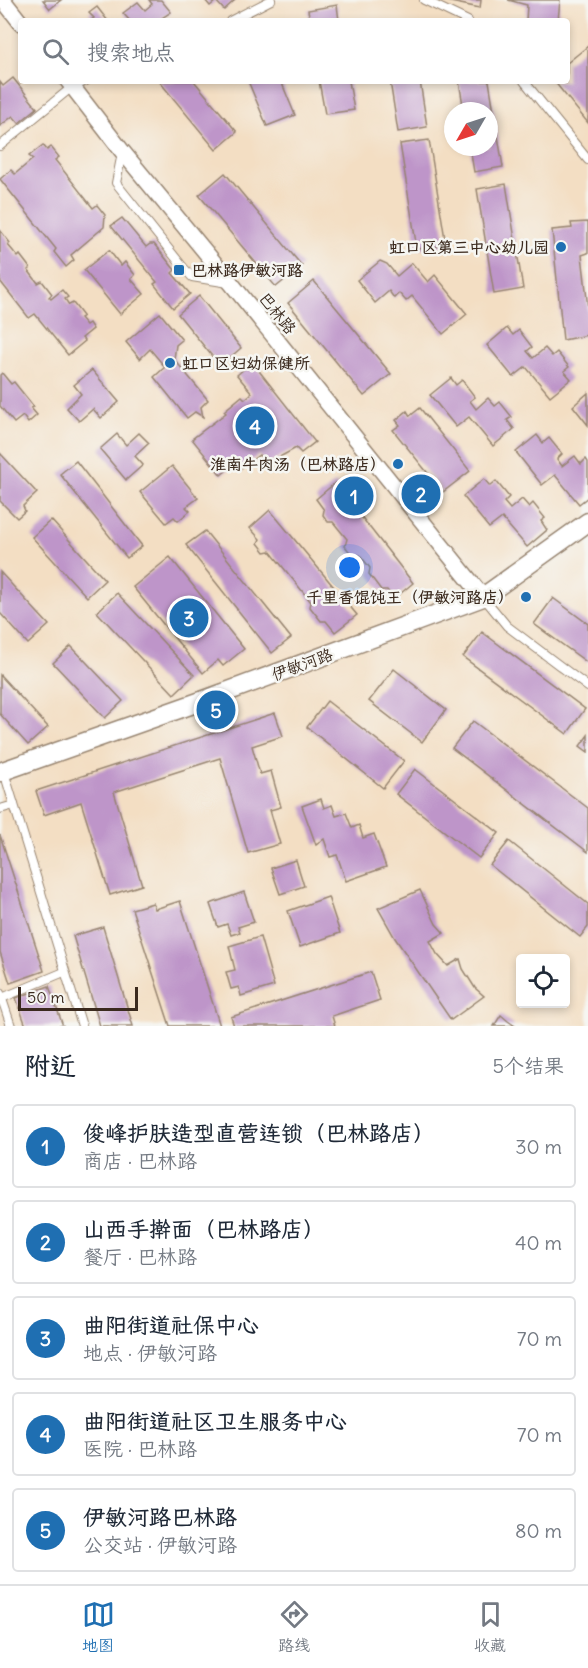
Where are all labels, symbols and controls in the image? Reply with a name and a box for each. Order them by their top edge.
search box [18,18,570,84]
icon: search [39,35,72,68]
text: 搜索地点 [87,38,175,66]
north arrow [444,102,498,156]
place label: 虹口区第三中心幼儿园 [389,237,549,257]
marker: 虹口区第三中心幼儿园 [554,240,568,254]
place label: 巴林路伊敏河路 [191,260,303,280]
marker: 巴林路伊敏河路 [172,263,186,277]
street label: 巴林路 [255,288,301,338]
place label: 虹口区妇幼保健所 [182,353,310,373]
marker: 虹口区妇幼保健所 [163,356,177,370]
pin: 4 [236,404,274,448]
place label: 淮南牛肉汤（巴林路店） [210,454,386,474]
marker: 淮南牛肉汤（巴林路店） [391,457,405,471]
pin: 2 [402,472,440,516]
pin: 1 [334,474,374,518]
your location [335,553,364,582]
place label: 千里香馄饨王（伊敏河路店） [306,587,514,607]
marker: 千里香馄饨王（伊敏河路店） [519,590,533,604]
pin: 3 [170,596,208,640]
street label: 伊敏河路 [269,644,335,684]
pin: 5 [196,688,236,732]
map controls [516,954,570,1008]
button: locate [516,954,570,1008]
scale bar [18,984,138,1012]
text: 50 m [27,987,65,1007]
text: 附近 [24,1049,76,1082]
text: 5个结果 [493,1053,564,1078]
text: 俊峰护肤造型直营连锁（巴林路店） [83,1119,435,1147]
text: 1 [42,1134,49,1159]
text: 30 m [515,1134,562,1159]
text: 商店 · 巴林路 [83,1148,197,1173]
text: 山西手擀面（巴林路店） [83,1215,325,1243]
text: 2 [40,1230,51,1255]
text: 40 m [515,1230,562,1255]
text: 餐厅 · 巴林路 [83,1244,197,1269]
text: 曲阳街道社保中心 [83,1311,259,1339]
text: 3 [40,1326,51,1351]
text: 70 m [517,1326,562,1351]
text: 地点 · 伊敏河路 [83,1340,217,1365]
text: 曲阳街道社区卫生服务中心 [83,1407,347,1435]
text: 4 [40,1422,51,1447]
text: 70 m [517,1422,562,1447]
text: 医院 · 巴林路 [83,1436,197,1461]
text: 伊敏河路巴林路 [83,1503,237,1531]
text: 5 [40,1518,51,1543]
text: 80 m [515,1518,562,1543]
text: 公交站 · 伊敏河路 [83,1532,237,1557]
tab: 地图 [82,1598,115,1656]
tab: 路线 [278,1598,311,1656]
tab: 收藏 [474,1598,507,1656]

